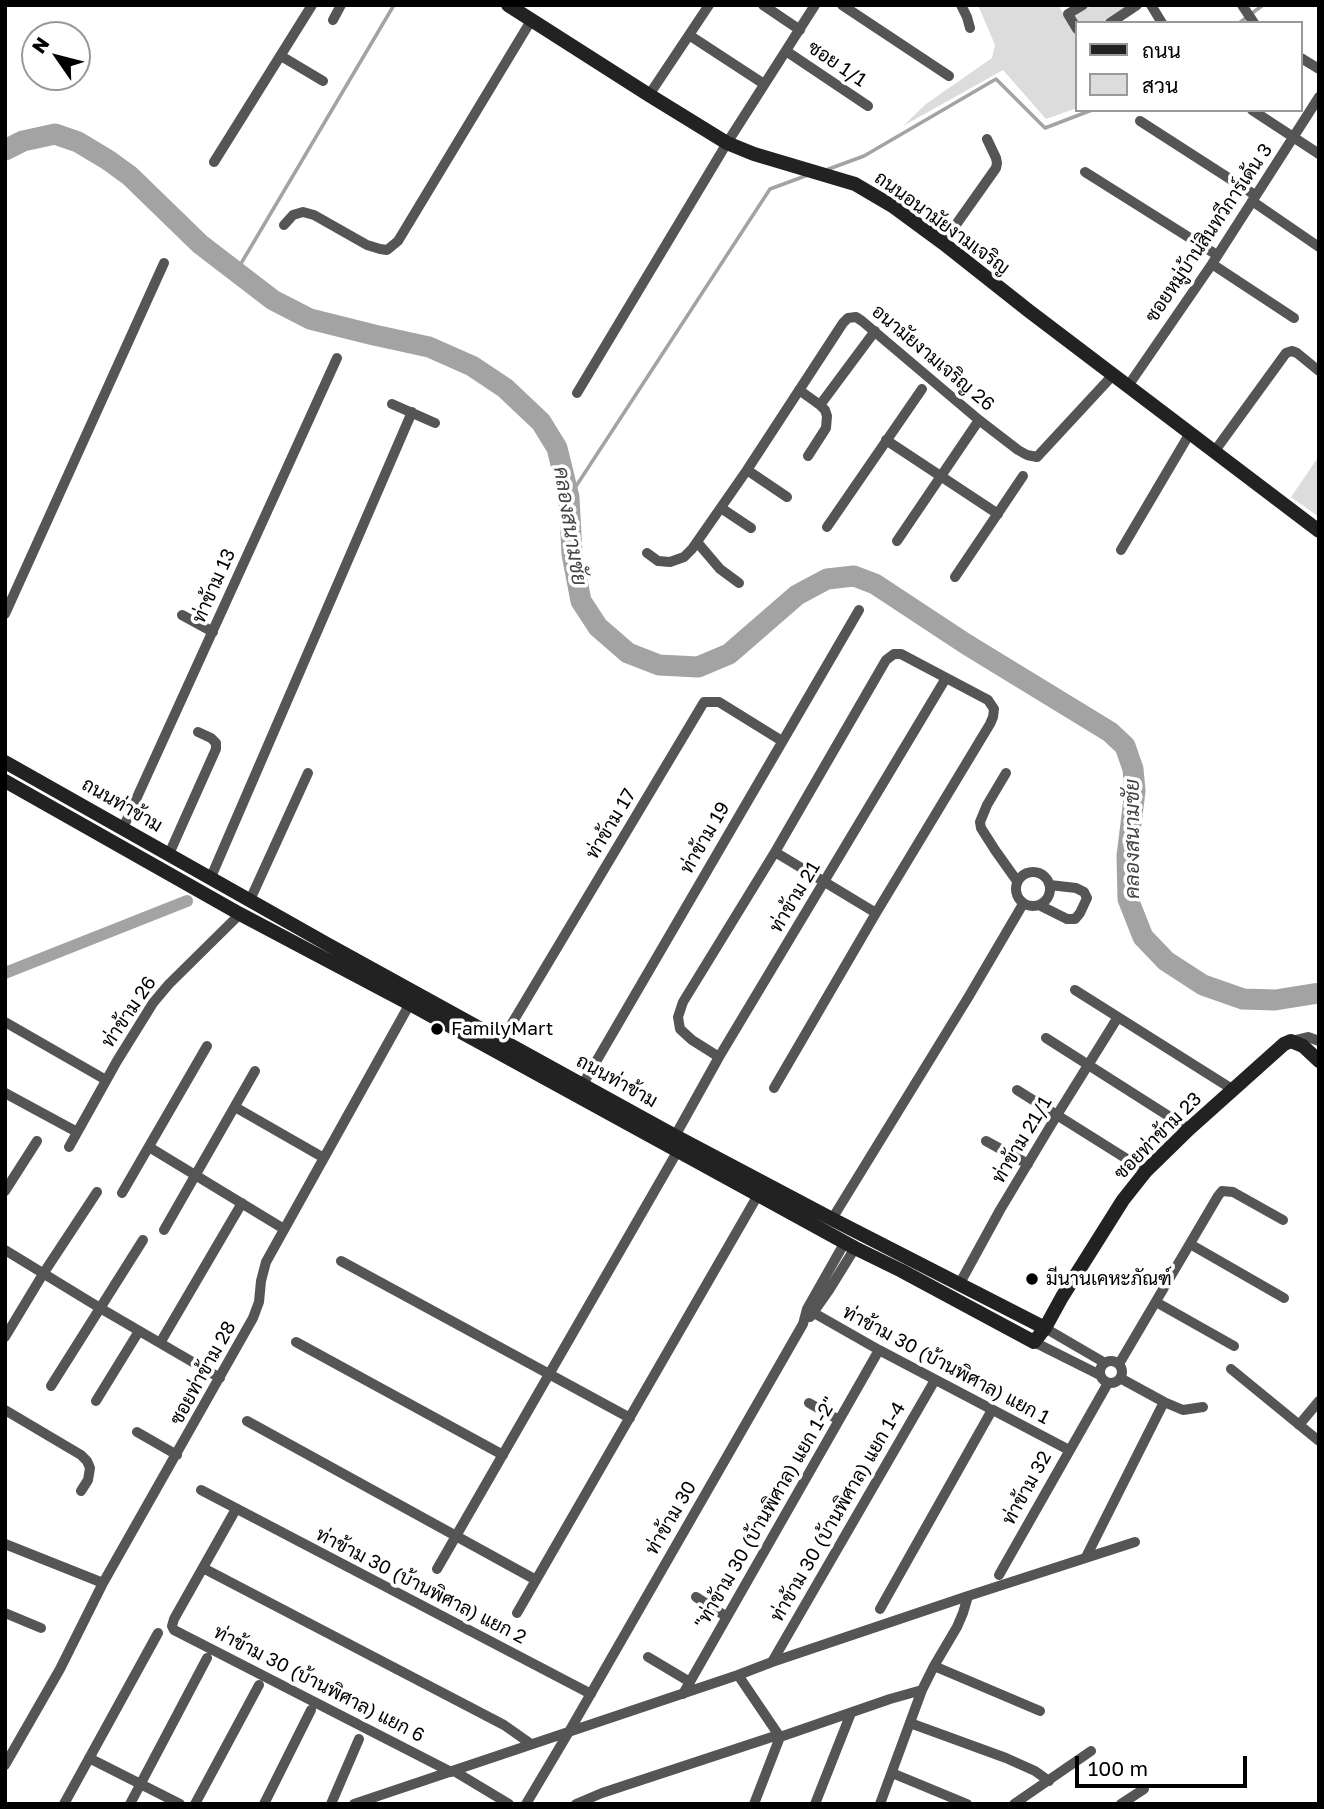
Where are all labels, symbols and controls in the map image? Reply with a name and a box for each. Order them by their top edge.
north arrow [21,21,91,91]
legend [1076,21,1303,112]
text: N [26,32,54,57]
street label: ซอย 1/1 [803,36,871,92]
text: ถนน [1142,37,1181,63]
text: สวน [1142,72,1178,98]
street label: ซอยหมู่บ้าน่สินทวีการ์เด้น 3 [1141,139,1277,327]
street label: ถนนอนามัยงามเจริญ [870,166,1014,280]
street label: อนามัยงามเจริญ 26 [867,300,999,416]
water label: คลองสนามชัย [548,465,592,587]
street label: ท่าข้าม 13 [188,545,240,627]
street label: ถนนท่าข้าม [78,773,166,837]
water label: คลองสนามชัย [1119,779,1145,899]
street label: ท่าข้าม 17 [581,785,641,863]
street label: ท่าข้าม 19 [675,798,735,878]
street label: ท่าข้าม 21 [765,857,825,937]
street label: ท่าข้าม 26 [97,972,161,1052]
place label: FamilyMart [451,1018,553,1040]
marker: FamilyMart [429,1021,445,1037]
street label: ถนนท่าข้าม [573,1049,661,1113]
street label: ซอยท่าข้าม 23 [1109,1087,1207,1185]
street label: ท่าข้าม 21/1 [987,1092,1057,1188]
place label: มีนานเคหะภัณฑ์ [1046,1268,1172,1290]
marker: มีนานเคหะภัณฑ์ [1024,1271,1040,1287]
street label: ท่าข้าม 30 (บ้านพิศาล) แยก 1 [839,1301,1053,1429]
street label: ซอยท่าข้าม 28 [165,1317,241,1429]
street label: "ท่าข้าม 30 (บ้านพิศาล) แยก 1-2" [690,1393,842,1633]
street label: ท่าข้าม 30 (บ้านพิศาล) แยก 1-4 [766,1398,910,1626]
street label: ท่าข้าม 32 [997,1447,1057,1529]
street label: ท่าข้าม 30 [641,1477,701,1559]
street label: ท่าข้าม 30 (บ้านพิศาล) แยก 2 [312,1523,530,1649]
street label: ท่าข้าม 30 (บ้านพิศาล) แยก 6 [210,1621,428,1747]
scale bar [1079,1742,1250,1786]
text: 100 m [1088,1755,1148,1781]

